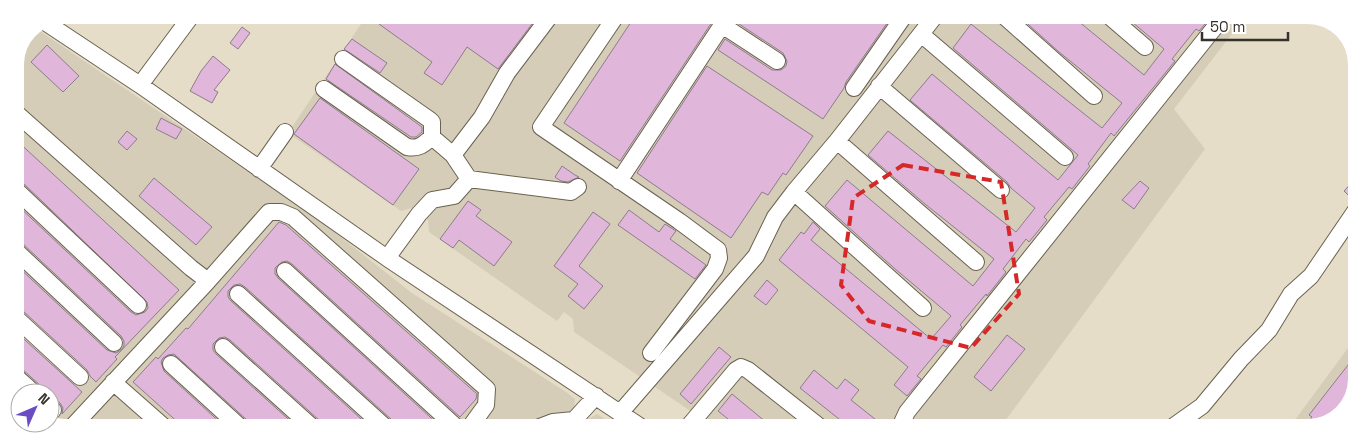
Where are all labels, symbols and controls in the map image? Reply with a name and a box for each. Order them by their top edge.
scale bar [1202,10,1288,42]
text: 50 m [1210,17,1245,36]
north arrow [10,383,60,433]
text: N [35,389,54,408]

